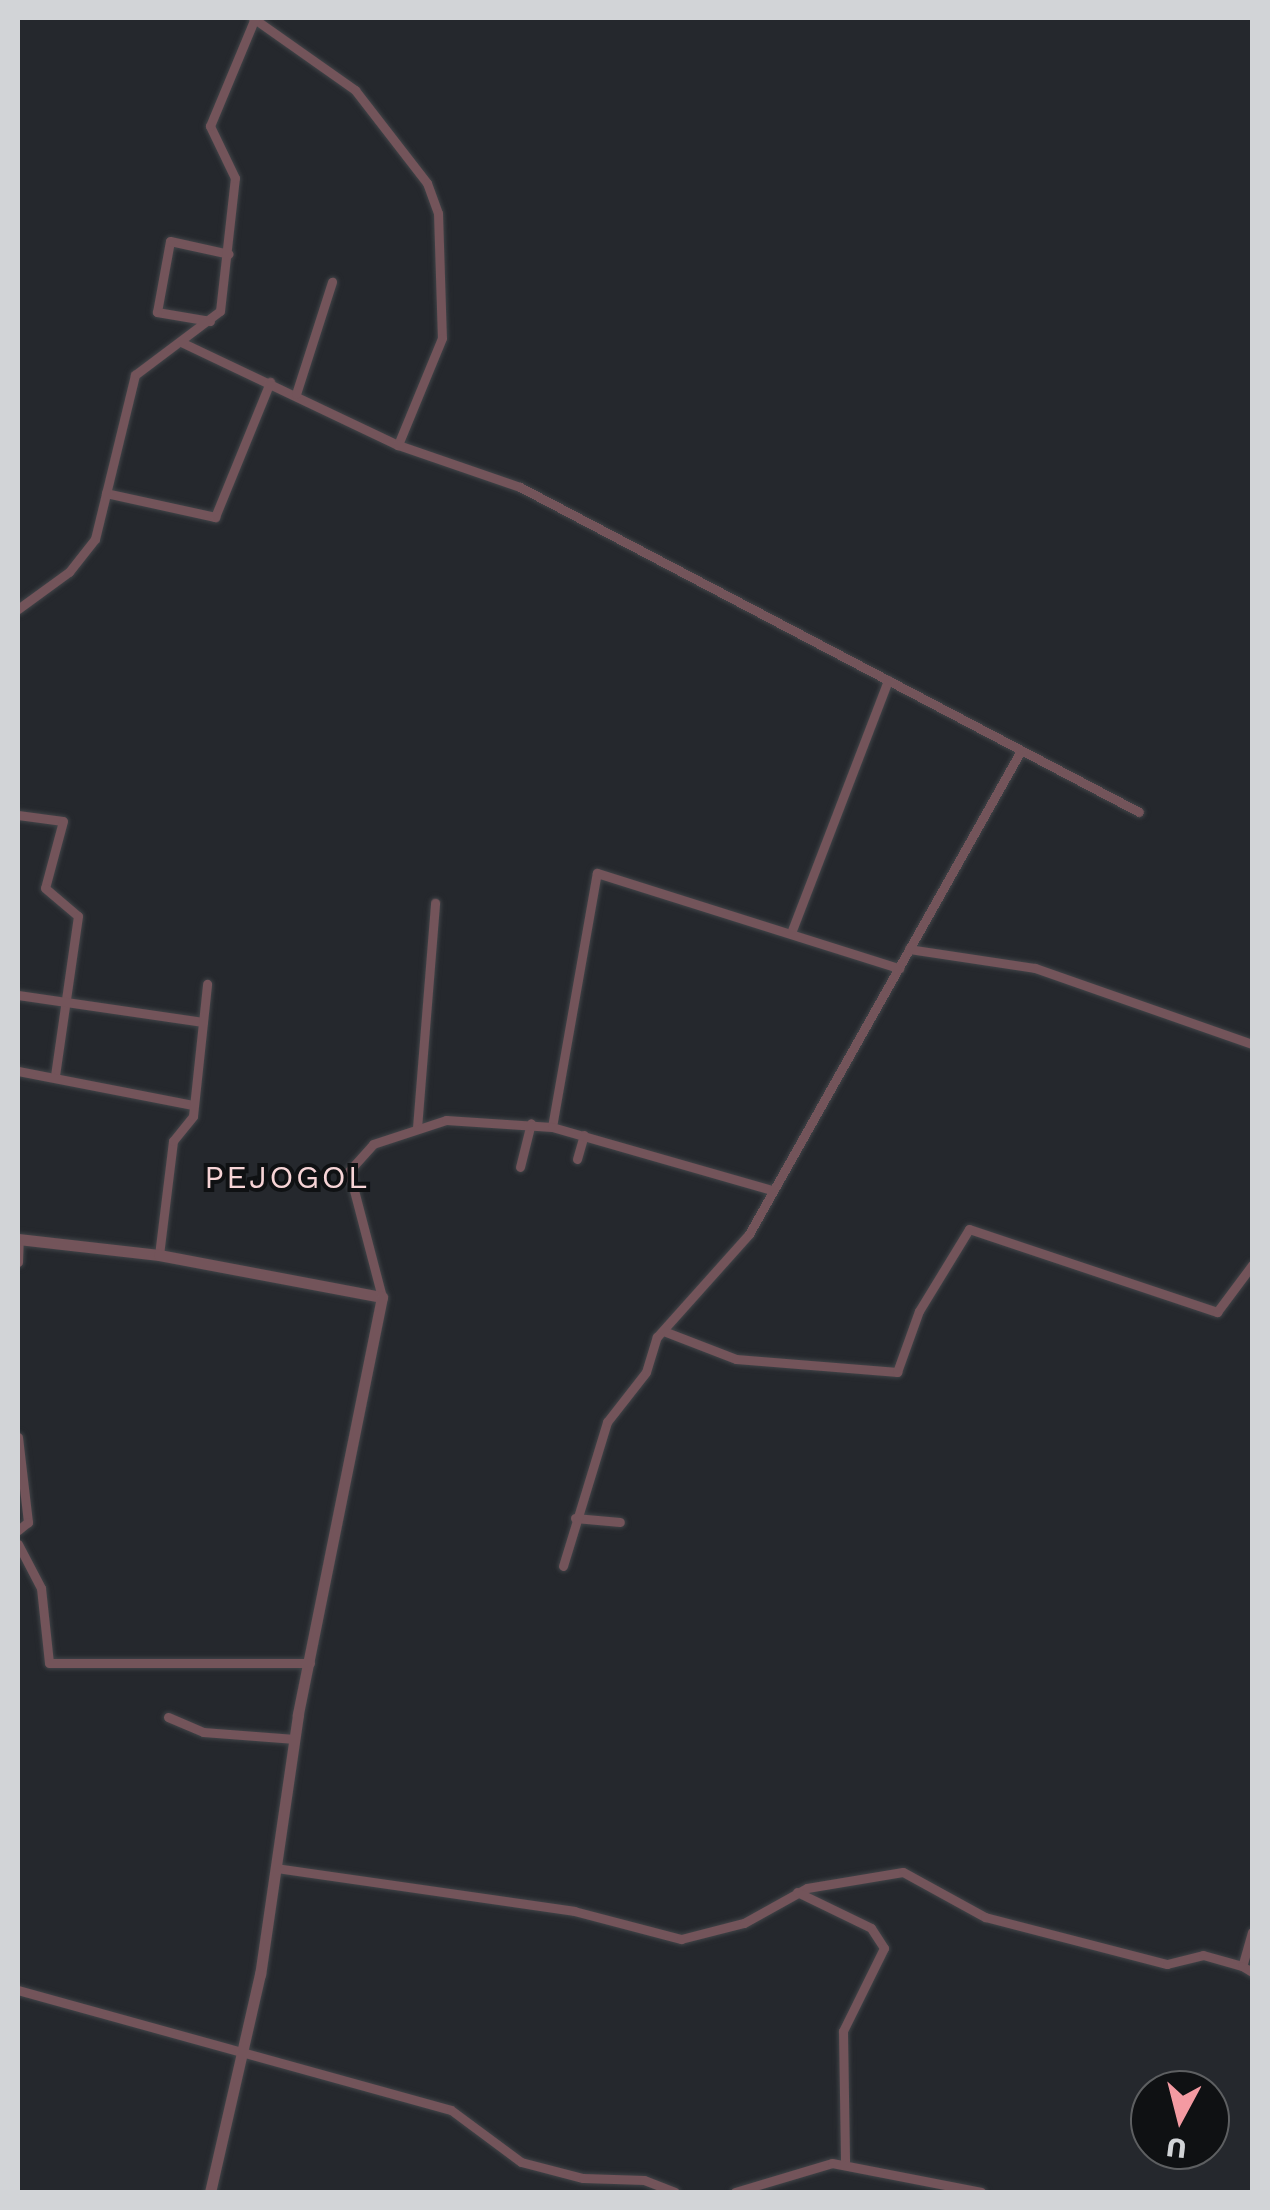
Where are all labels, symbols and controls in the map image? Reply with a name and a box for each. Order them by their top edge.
district label: PEJOGOL [204,1158,370,1196]
north arrow [1130,2070,1230,2170]
text: U [1165,2131,1188,2166]

